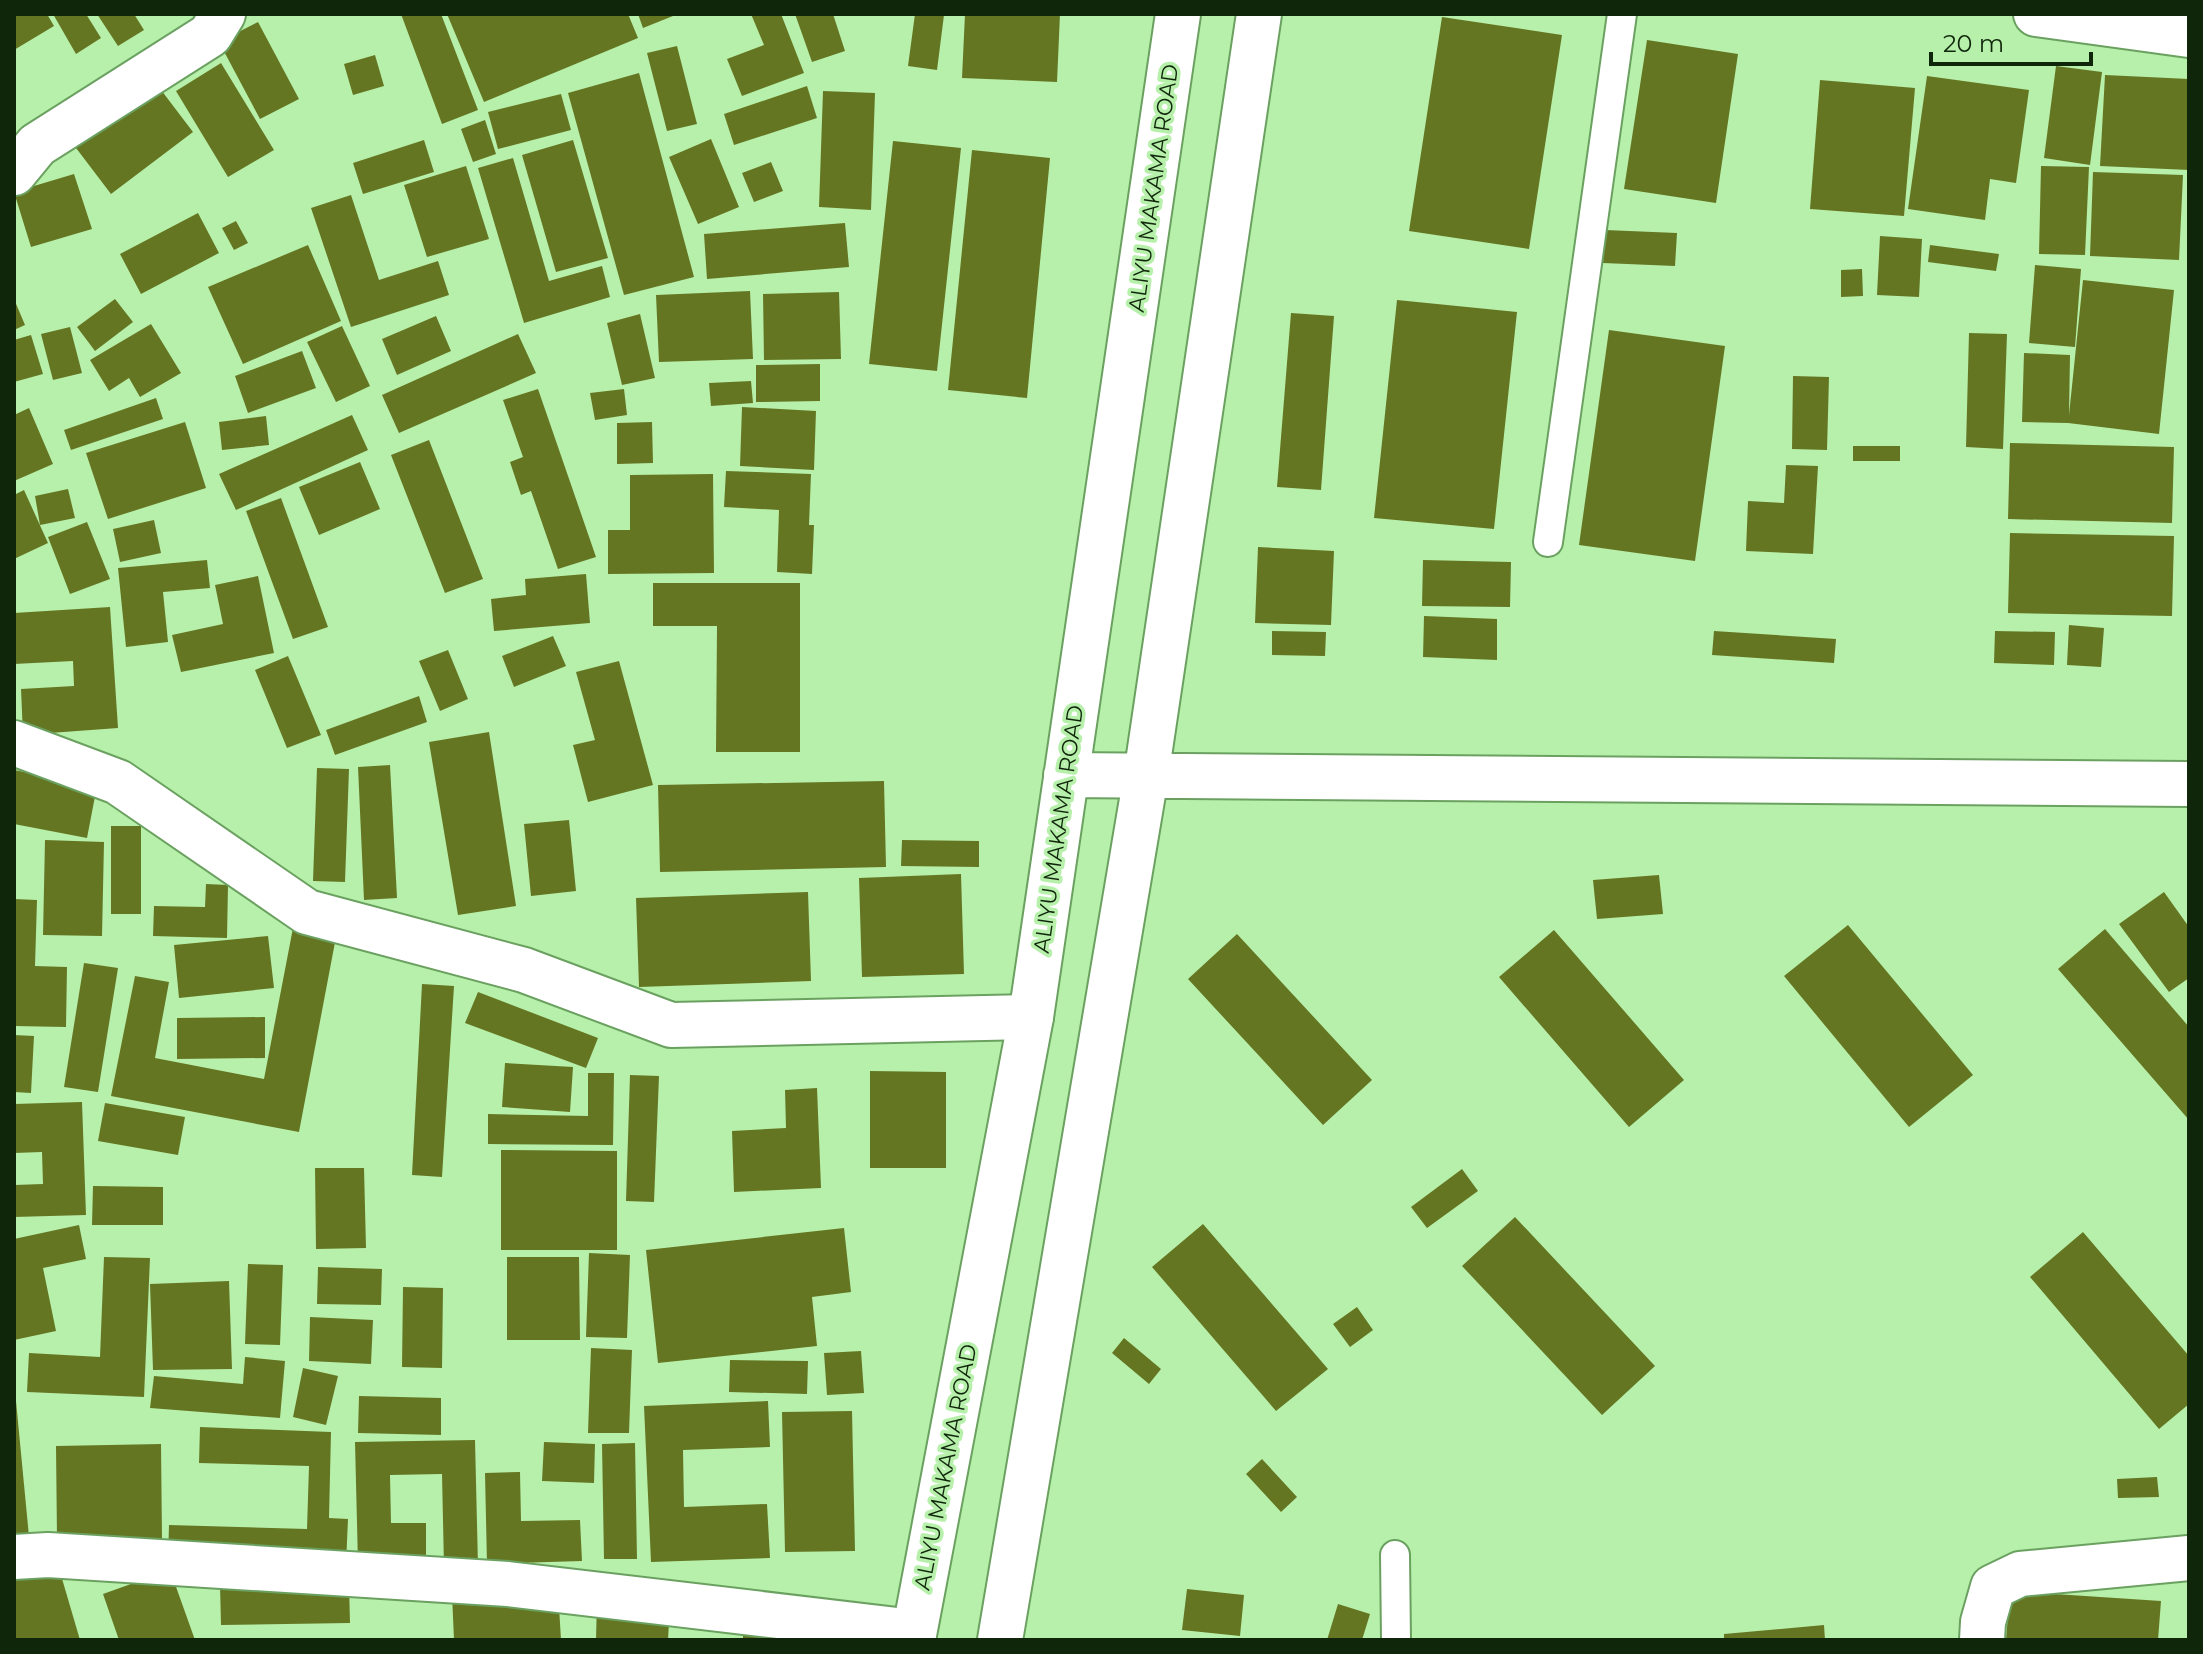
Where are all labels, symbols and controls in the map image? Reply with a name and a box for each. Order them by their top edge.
scale bar [1931,16,2091,66]
text: 20 m [1943,29,2004,58]
street label: ALIYU MAKAMA ROAD [1123,62,1184,314]
street label: ALIYU MAKAMA ROAD [1028,703,1089,955]
street label: ALIYU MAKAMA ROAD [908,1342,983,1592]

